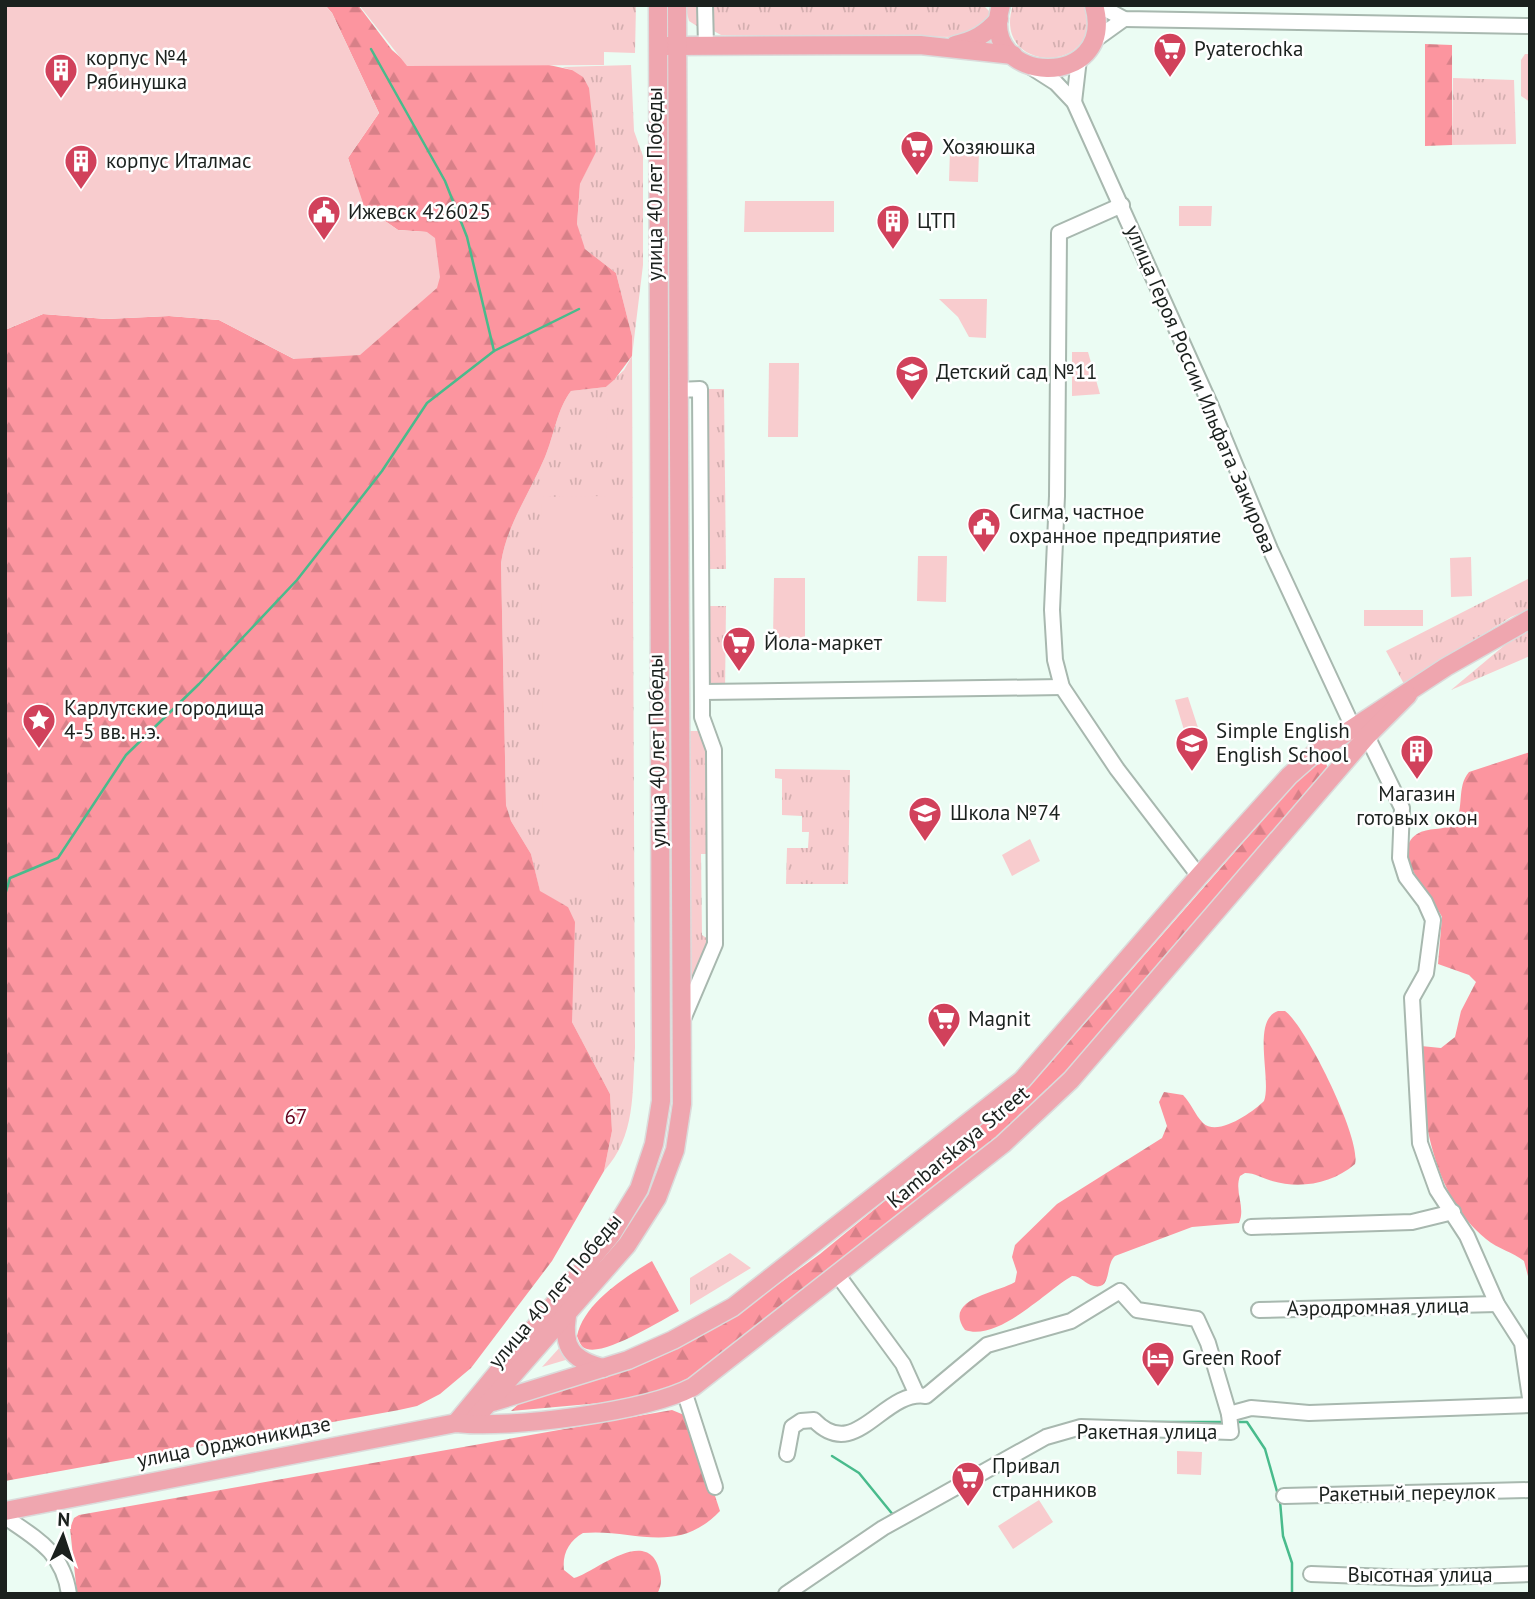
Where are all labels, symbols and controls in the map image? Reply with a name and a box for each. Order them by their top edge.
supermarket icon: Pyaterochka [1151,30,1189,79]
place label: Pyaterochka [1194,35,1303,62]
place label: корпус №4 Рябинушка [86,44,187,95]
building icon: корпус №4 Рябинушка [42,51,80,100]
street label: улица 40 лет Победы [641,87,668,281]
supermarket icon: Хозяюшка [898,128,936,177]
place label: Хозяюшка [942,133,1036,160]
building icon: корпус Италмас [62,142,100,191]
place label: корпус Италмас [106,147,251,174]
public building icon: Ижевск 426025 [305,193,343,242]
place label: Ижевск 426025 [348,198,491,225]
building icon: ЦТП [874,202,912,251]
place label: ЦТП [917,207,956,234]
street label: улица Героя России Ильфата Закирова [1120,220,1283,557]
school or university icon: Детский сад №11 [893,353,931,402]
place label: Детский сад №11 [936,358,1098,385]
place label: Сигма, частное охранное предприятие [1009,498,1221,549]
public building icon: Сигма, частное охранное предприятие [965,505,1003,554]
supermarket icon: Йола-маркет [720,624,758,673]
place label: Йола-маркет [764,629,883,656]
street label: улица 40 лет Победы [641,654,672,848]
place label: Карлутские городища 4-5 вв. н.э. [64,694,264,745]
place icon: Карлутские городища 4-5 вв. н.э. [20,701,58,750]
place label: Simple English English School [1216,717,1350,768]
school or university icon: Simple English English School [1173,724,1211,773]
building icon: Магазин готовых окон [1398,732,1436,781]
place label: Магазин готовых окон [1356,780,1478,831]
school or university icon: Школа №74 [906,794,944,843]
place label: Школа №74 [950,799,1060,826]
supermarket icon: Magnit [925,1000,963,1049]
place label: Magnit [968,1005,1031,1032]
street label: Kambarskaya Street [881,1079,1034,1214]
park label: 67 [285,1103,307,1130]
street label: улица 40 лет Победы [482,1208,627,1374]
street label: Аэродромная улица [1286,1291,1470,1322]
hotel icon: Green Roof [1139,1339,1177,1388]
place label: Green Roof [1182,1344,1282,1371]
street label: улица Орджоникидзе [135,1410,333,1474]
street label: Ракетная улица [1076,1418,1218,1445]
place label: Привал странников [992,1452,1097,1503]
supermarket icon: Привал странников [949,1459,987,1508]
street label: Ракетный переулок [1318,1477,1496,1508]
north arrow [28,1501,98,1571]
text: N [57,1507,71,1531]
street label: Высотная улица [1347,1561,1493,1588]

